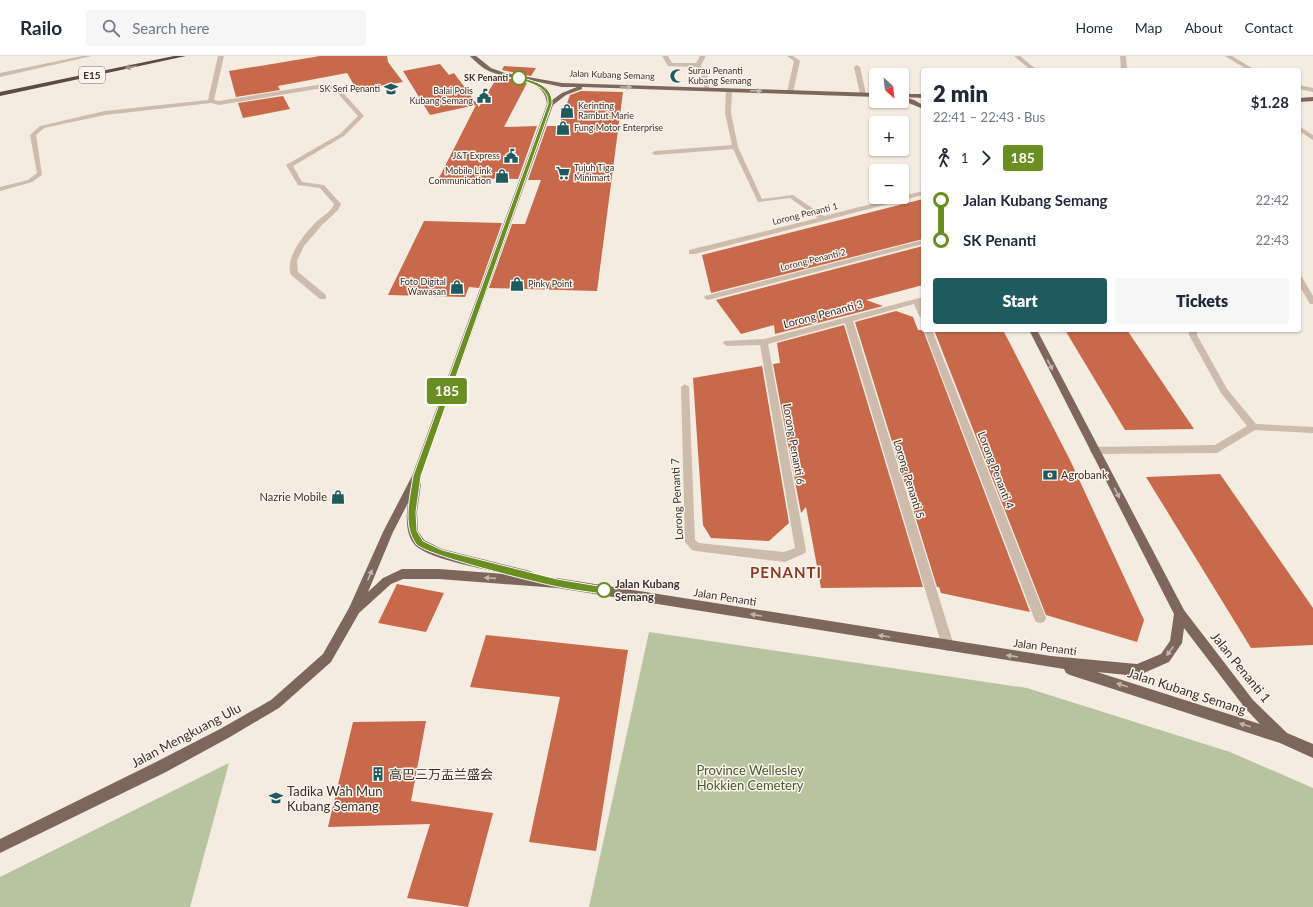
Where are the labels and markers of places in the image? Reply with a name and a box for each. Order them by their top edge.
place label: Surau Penanti Kubang Semang [688,65,752,86]
mosque icon: Surau Penanti Kubang Semang [669,68,685,84]
marker: SK Penanti [511,70,527,86]
place label: SK Penanti [464,72,508,83]
school or university icon: SK Seri Penanti [383,81,399,97]
place label: SK Seri Penanti [320,83,380,94]
place label: Balai Polis Kubang Semang [410,85,473,106]
public building icon: Balai Polis Kubang Semang [476,88,492,104]
place label: Kerinting Rambut Marie [578,100,634,121]
shop icon: Kerinting Rambut Marie [559,103,575,119]
shop icon: Fung Motor Enterprise [555,120,571,136]
place label: Fung Motor Enterprise [574,122,663,133]
public building icon: J&T Express [503,148,519,164]
place label: J&T Express [453,150,500,161]
place label: Tujuh Tiga Minimart [574,162,614,183]
place label: Mobile Link Communication [429,165,491,186]
supermarket icon: Tujuh Tiga Minimart [555,165,571,181]
shop icon: Mobile Link Communication [494,168,510,184]
place label: Foto Digital Wawasan [400,276,446,297]
shop icon: Pinky Point [509,276,525,292]
place label: Pinky Point [528,278,573,289]
shop icon: Foto Digital Wawasan [449,279,465,295]
bank icon: Agrobank [1042,467,1058,483]
place label: Agrobank [1061,468,1108,481]
shop icon: Nazrie Mobile [330,489,346,505]
place label: Nazrie Mobile [260,490,327,503]
place label: Jalan Kubang Semang [615,577,680,603]
marker: Jalan Kubang Semang [596,582,612,598]
building icon: 高巴三万盂兰盛会 [370,766,386,782]
place label: 高巴三万盂兰盛会 [389,766,493,782]
place label: Tadika Wah Mun Kubang Semang [287,783,383,814]
school or university icon: Tadika Wah Mun Kubang Semang [268,790,284,806]

